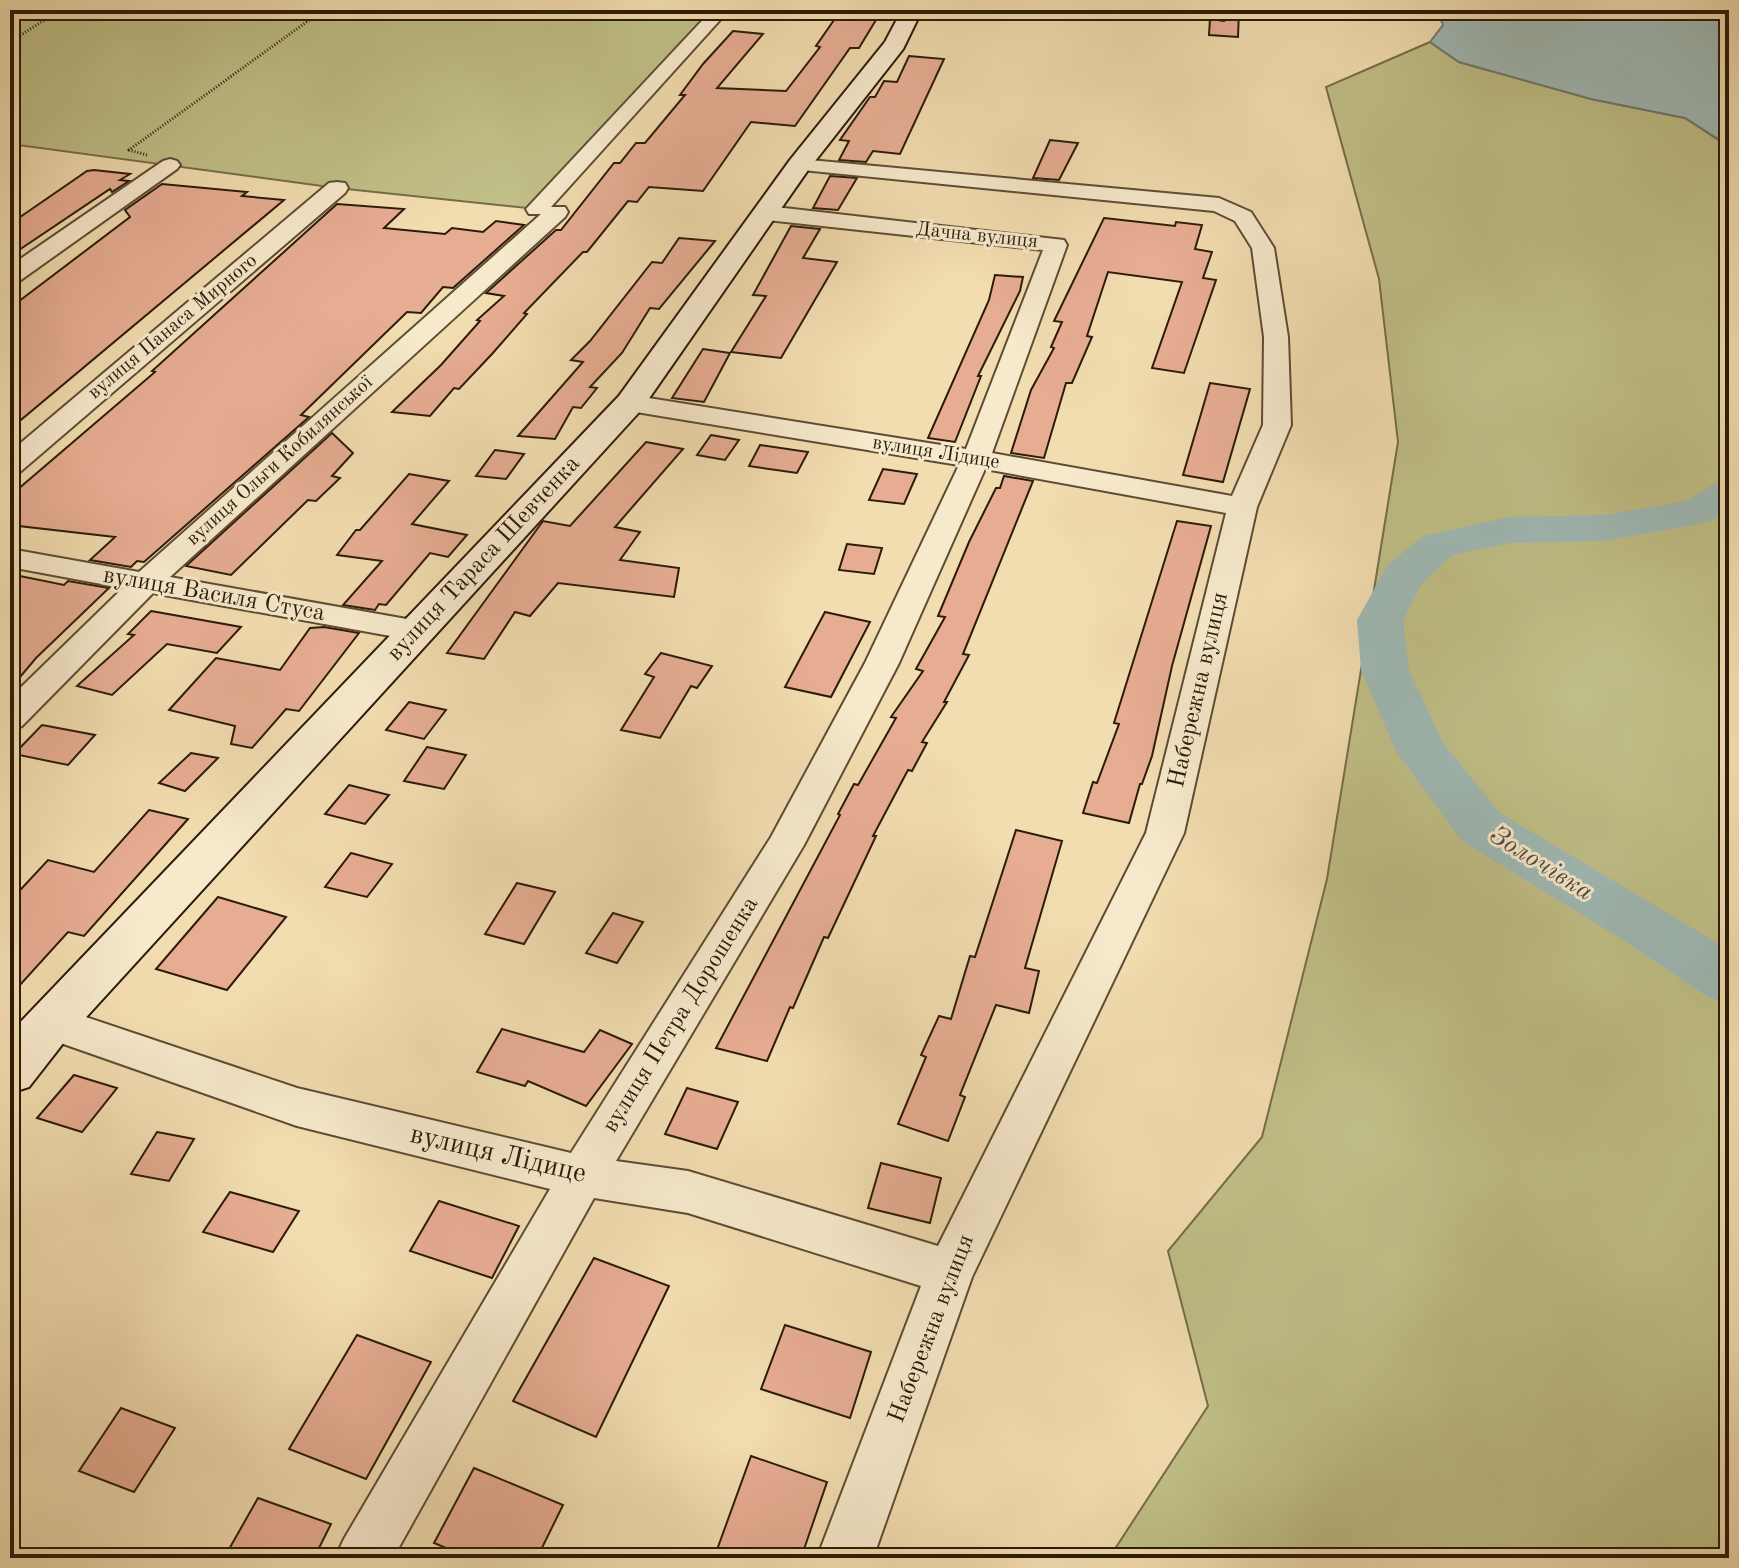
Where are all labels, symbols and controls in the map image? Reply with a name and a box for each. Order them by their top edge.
street label: Дачна вулиця [915,220,1039,252]
street label: вулиця Панаса Мирного [85,251,261,403]
street label: вулиця Ольги Кобилянської [183,372,377,550]
street label: вулиця Лідице [871,433,1001,473]
street label: вулиця Тараса Шевченка [383,452,585,666]
street label: вулиця Василя Стуса [101,564,327,626]
street label: Набережна вулиця [1165,590,1233,790]
water label: Золочівка [1485,822,1597,906]
street label: вулиця Петра Дорошенка [599,893,764,1137]
street label: вулиця Лідице [407,1121,589,1189]
street label: Набережна вулиця [885,1231,979,1427]

